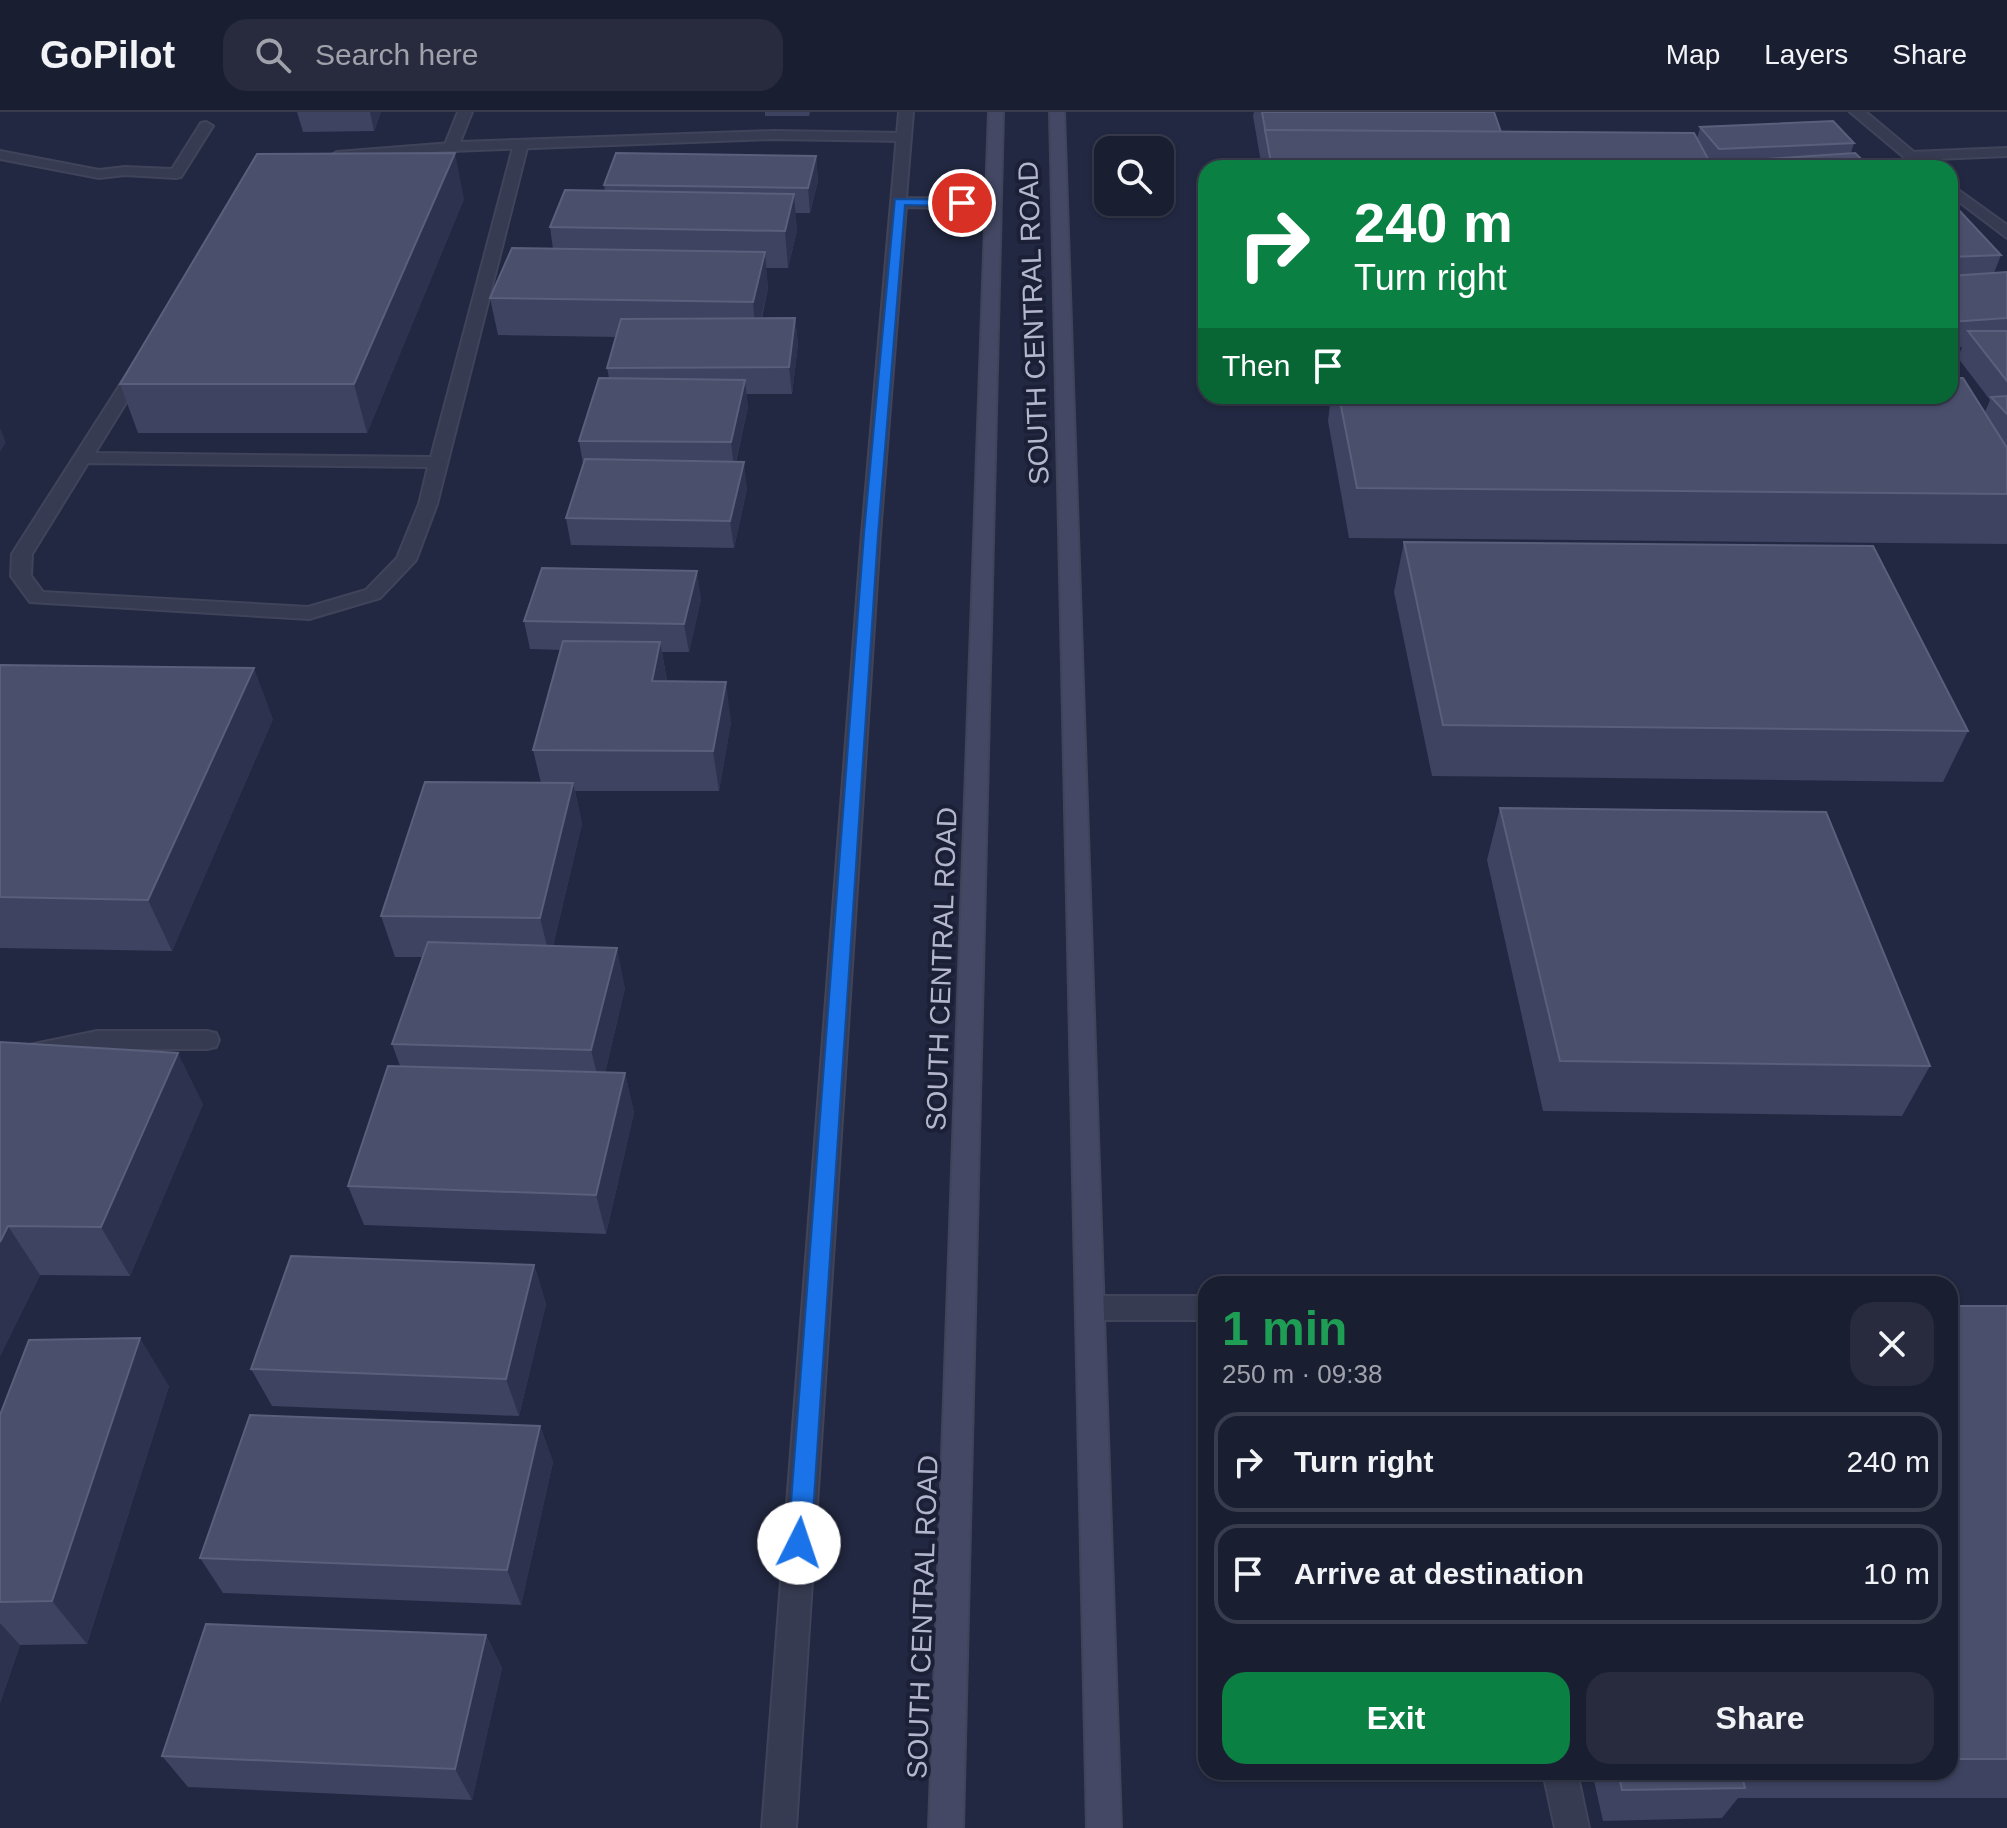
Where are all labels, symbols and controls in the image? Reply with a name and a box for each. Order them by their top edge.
search box [223,19,783,91]
icon: search [251,33,295,77]
text: GoPilot [40,34,175,76]
text: Search here [315,38,479,71]
text: Map [1666,39,1720,70]
text: Layers [1764,39,1848,70]
text: Share [1892,39,1967,70]
map controls [1094,136,1174,216]
button: search [1094,136,1174,216]
street label: SOUTH CENTRAL ROAD [1012,160,1055,485]
pin [928,169,996,237]
icon: arrive [940,181,984,225]
text: 240 m [1354,191,1513,254]
icon: right [1222,192,1326,296]
text: Turn right [1354,257,1507,298]
icon: arrive [1306,344,1350,388]
text: Then [1222,349,1290,382]
street label: SOUTH CENTRAL ROAD [920,807,963,1132]
text: 1 min [1222,1302,1347,1355]
button: close [1850,1302,1934,1386]
text: 250 m · 09:38 [1222,1359,1382,1389]
icon: right [1226,1440,1270,1484]
text: Turn right [1294,1445,1433,1478]
text: 240 m [1847,1445,1930,1478]
street label: SOUTH CENTRAL ROAD [901,1455,944,1780]
position arrow [757,1501,841,1585]
icon: arrive [1226,1552,1270,1596]
text: Arrive at destination [1294,1557,1584,1590]
text: 10 m [1863,1557,1930,1590]
button: Exit [1222,1672,1570,1764]
button: Share [1586,1672,1934,1764]

